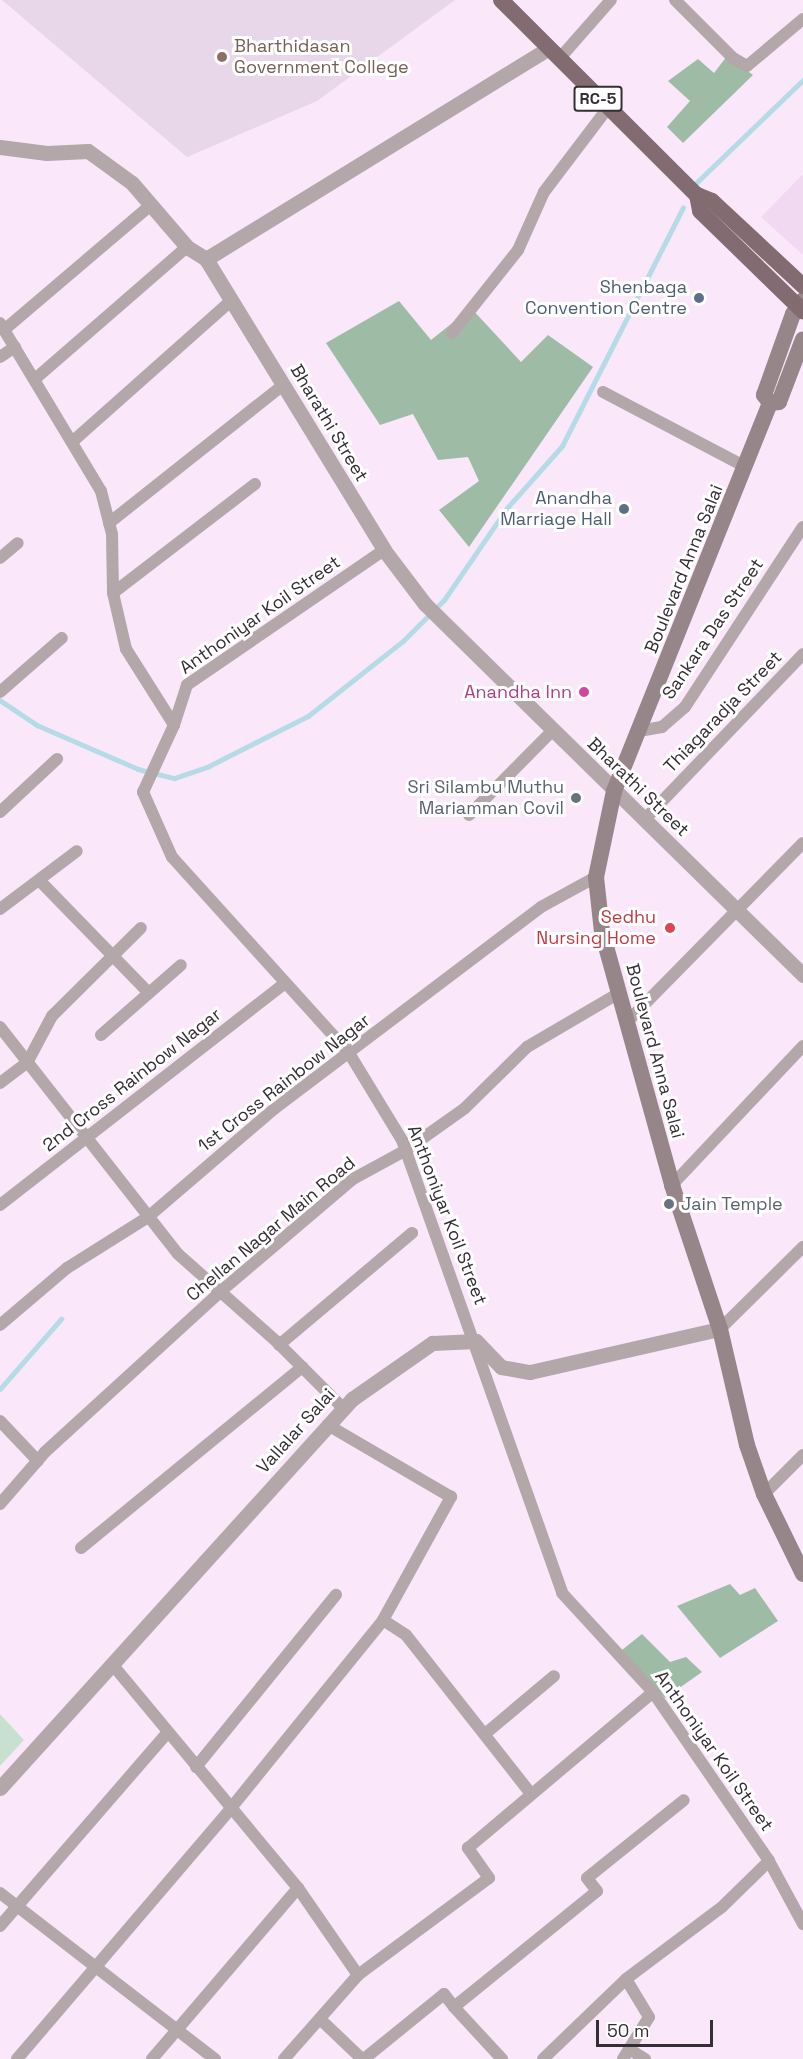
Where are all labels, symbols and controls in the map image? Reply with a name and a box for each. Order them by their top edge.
place label: Bharthidasan Government College [234,36,409,78]
marker: Bharthidasan Government College [215,50,229,64]
road number: RC-5 [572,86,624,112]
place label: Shenbaga Convention Centre [525,277,687,320]
marker: Shenbaga Convention Centre [692,291,706,305]
street label: Bharathi Street [286,360,372,486]
street label: Boulevard Anna Salai [640,481,728,657]
place label: Anandha Marriage Hall [500,488,612,530]
marker: Anandha Marriage Hall [617,502,631,516]
street label: Anthoniyar Koil Street [176,551,344,679]
street label: Sankara Das Street [658,555,768,703]
street label: Thiagaradja Street [659,647,787,777]
place label: Anandha Inn [464,681,572,703]
marker: Anandha Inn [577,685,591,699]
street label: Bharathi Street [583,733,693,841]
place label: Sri Silambu Muthu Mariamman Covil [407,777,564,820]
marker: Sri Silambu Muthu Mariamman Covil [569,791,583,805]
place label: Sedhu Nursing Home [536,907,656,950]
marker: Sedhu Nursing Home [661,919,679,937]
street label: Boulevard Anna Salai [621,961,689,1141]
street label: 2nd Cross Rainbow Nagar [39,1004,225,1156]
street label: 1st Cross Rainbow Nagar [194,1009,374,1157]
street label: Anthoniyar Koil Street [403,1122,491,1308]
street label: Chellan Nagar Main Road [182,1152,360,1306]
place label: Jain Temple [681,1193,783,1215]
marker: Jain Temple [662,1197,676,1211]
street label: Vallalar Salai [252,1384,340,1478]
street label: Anthoniyar Koil Street [650,1667,778,1835]
scale bar [599,2008,716,2046]
text: 50 m [607,2019,649,2042]

